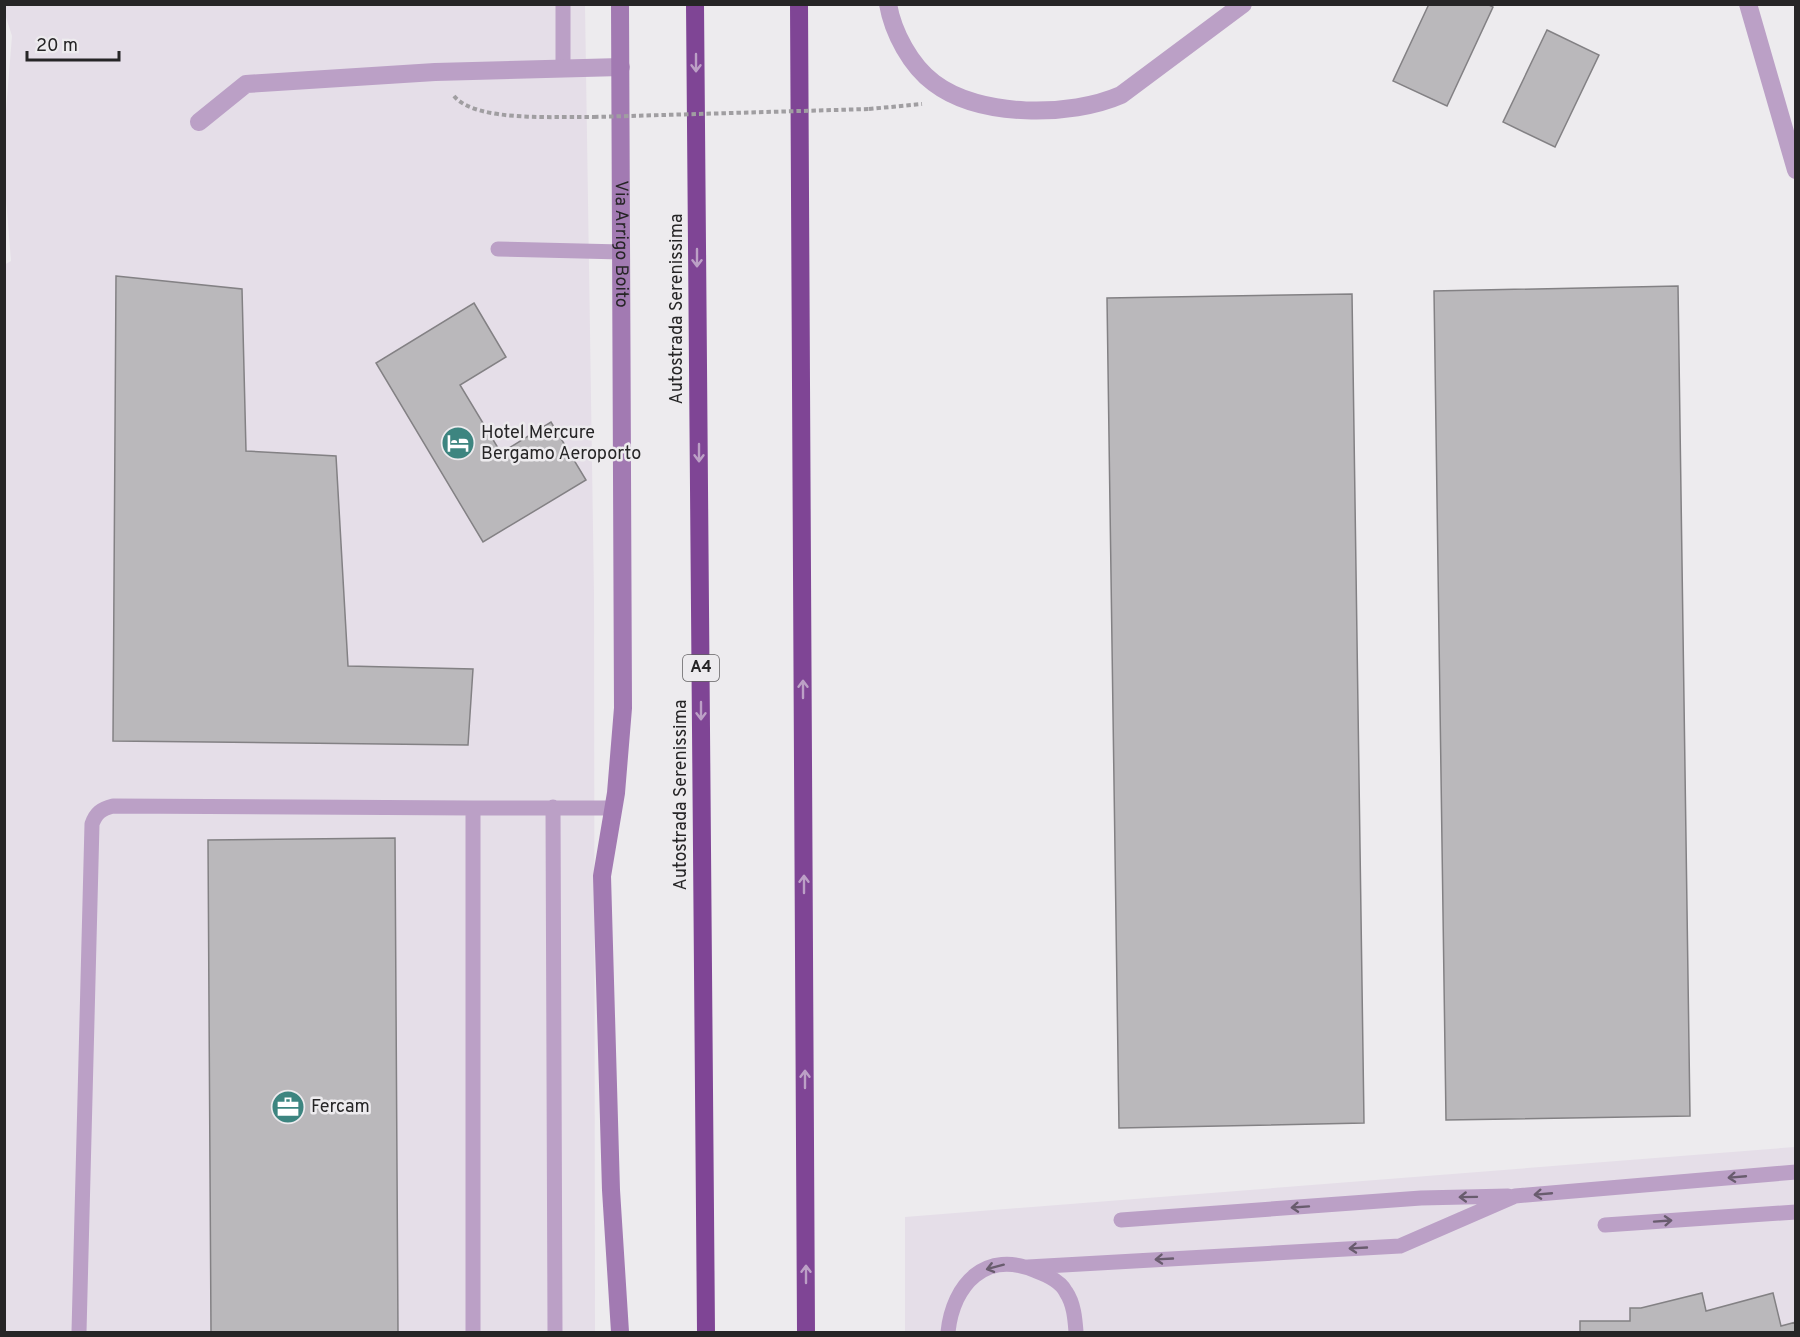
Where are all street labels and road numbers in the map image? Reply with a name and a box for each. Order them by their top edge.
street label: Via Arrigo Boito [609,180,633,308]
street label: Autostrada Serenissima [666,214,689,405]
road number: A4 [683,655,719,681]
street label: Autostrada Serenissima [670,700,693,891]

